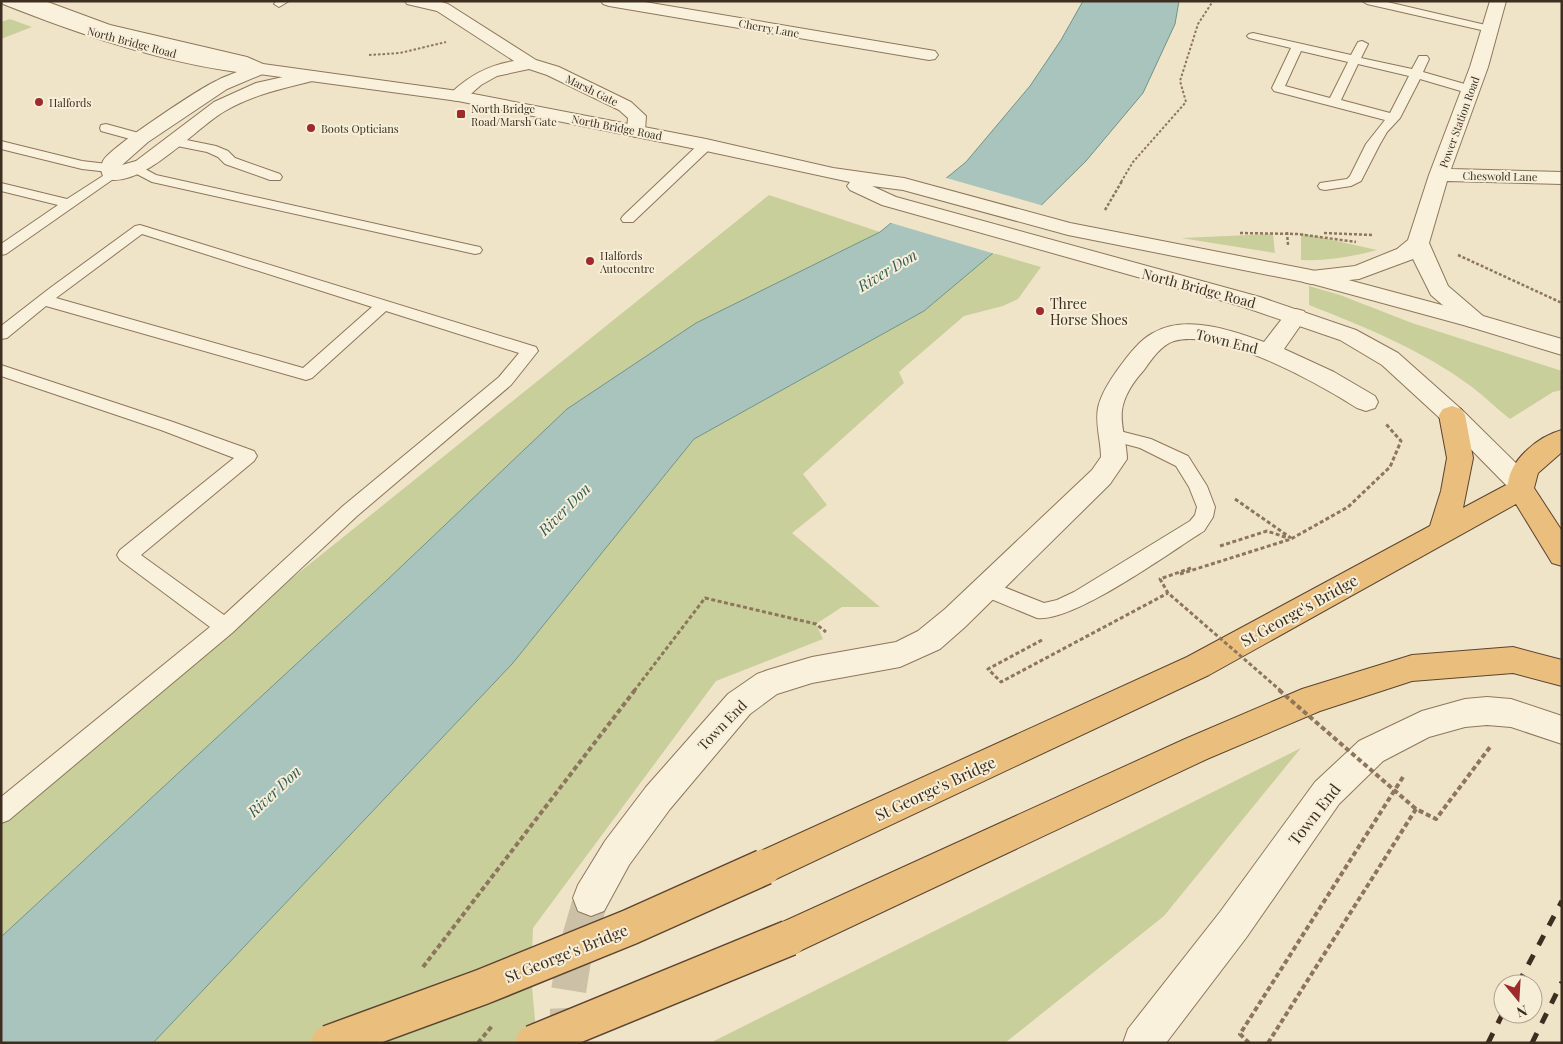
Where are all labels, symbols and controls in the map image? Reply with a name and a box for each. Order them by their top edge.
street label: Cherry Lane [737,15,801,41]
street label: North Bridge Road [86,23,179,61]
street label: Marsh Gate [563,71,621,109]
street label: Power Station Road [1435,74,1483,170]
place label: Halfords [49,95,91,110]
marker: Halfords [33,96,45,108]
place label: North Bridge Road/Marsh Gate [471,101,557,129]
marker: North Bridge Road/Marsh Gate [455,108,467,120]
street label: North Bridge Road [570,111,664,143]
place label: Boots Opticians [321,121,399,136]
marker: Boots Opticians [305,122,317,134]
street label: Cheswold Lane [1462,168,1538,184]
water label: River Don [853,244,920,296]
place label: Halfords Autocentre [599,248,655,276]
marker: Halfords Autocentre [584,255,596,267]
street label: North Bridge Road [1140,264,1258,312]
place label: Three Horse Shoes [1050,294,1128,329]
marker: Three Horse Shoes [1034,305,1046,317]
street label: Town End [1194,324,1260,358]
water label: River Don [533,479,594,540]
street label: St George's Bridge [1237,569,1361,651]
street label: Town End [693,696,751,754]
street label: St George's Bridge [871,751,999,825]
water label: River Don [242,761,305,822]
street label: Town End [1283,779,1345,849]
street label: St George's Bridge [501,919,631,987]
north arrow [1493,974,1543,1024]
text: N [1514,1001,1530,1022]

